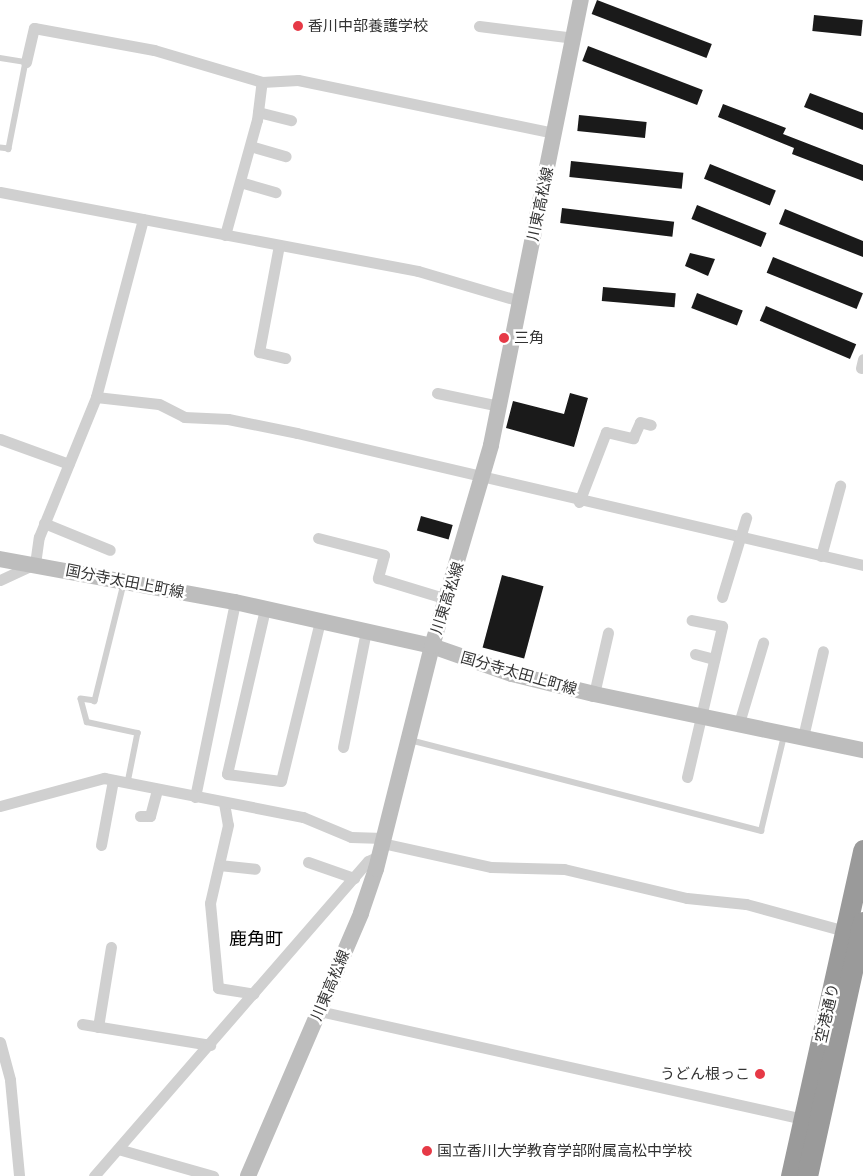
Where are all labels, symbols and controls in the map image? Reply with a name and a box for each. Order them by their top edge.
place label: 香川中部養護学校 [308,17,428,35]
marker: 香川中部養護学校 [292,20,304,32]
street label: 川東高松線 [523,165,557,243]
place label: 三角 [514,329,544,347]
marker: 三角 [498,332,510,344]
street label: 川東高松線 [427,560,467,636]
street label: 国分寺太田上町線 [64,561,186,601]
street label: 国分寺太田上町線 [459,648,579,698]
district label: 鹿角町 [229,927,283,949]
street label: 川東高松線 [307,947,353,1023]
street label: 空港通り [811,982,843,1044]
place label: うどん根っこ [660,1065,750,1083]
marker: うどん根っこ [754,1068,766,1080]
place label: 国立香川大学教育学部附属高松中学校 [437,1142,692,1160]
marker: 国立香川大学教育学部附属高松中学校 [421,1145,433,1157]

